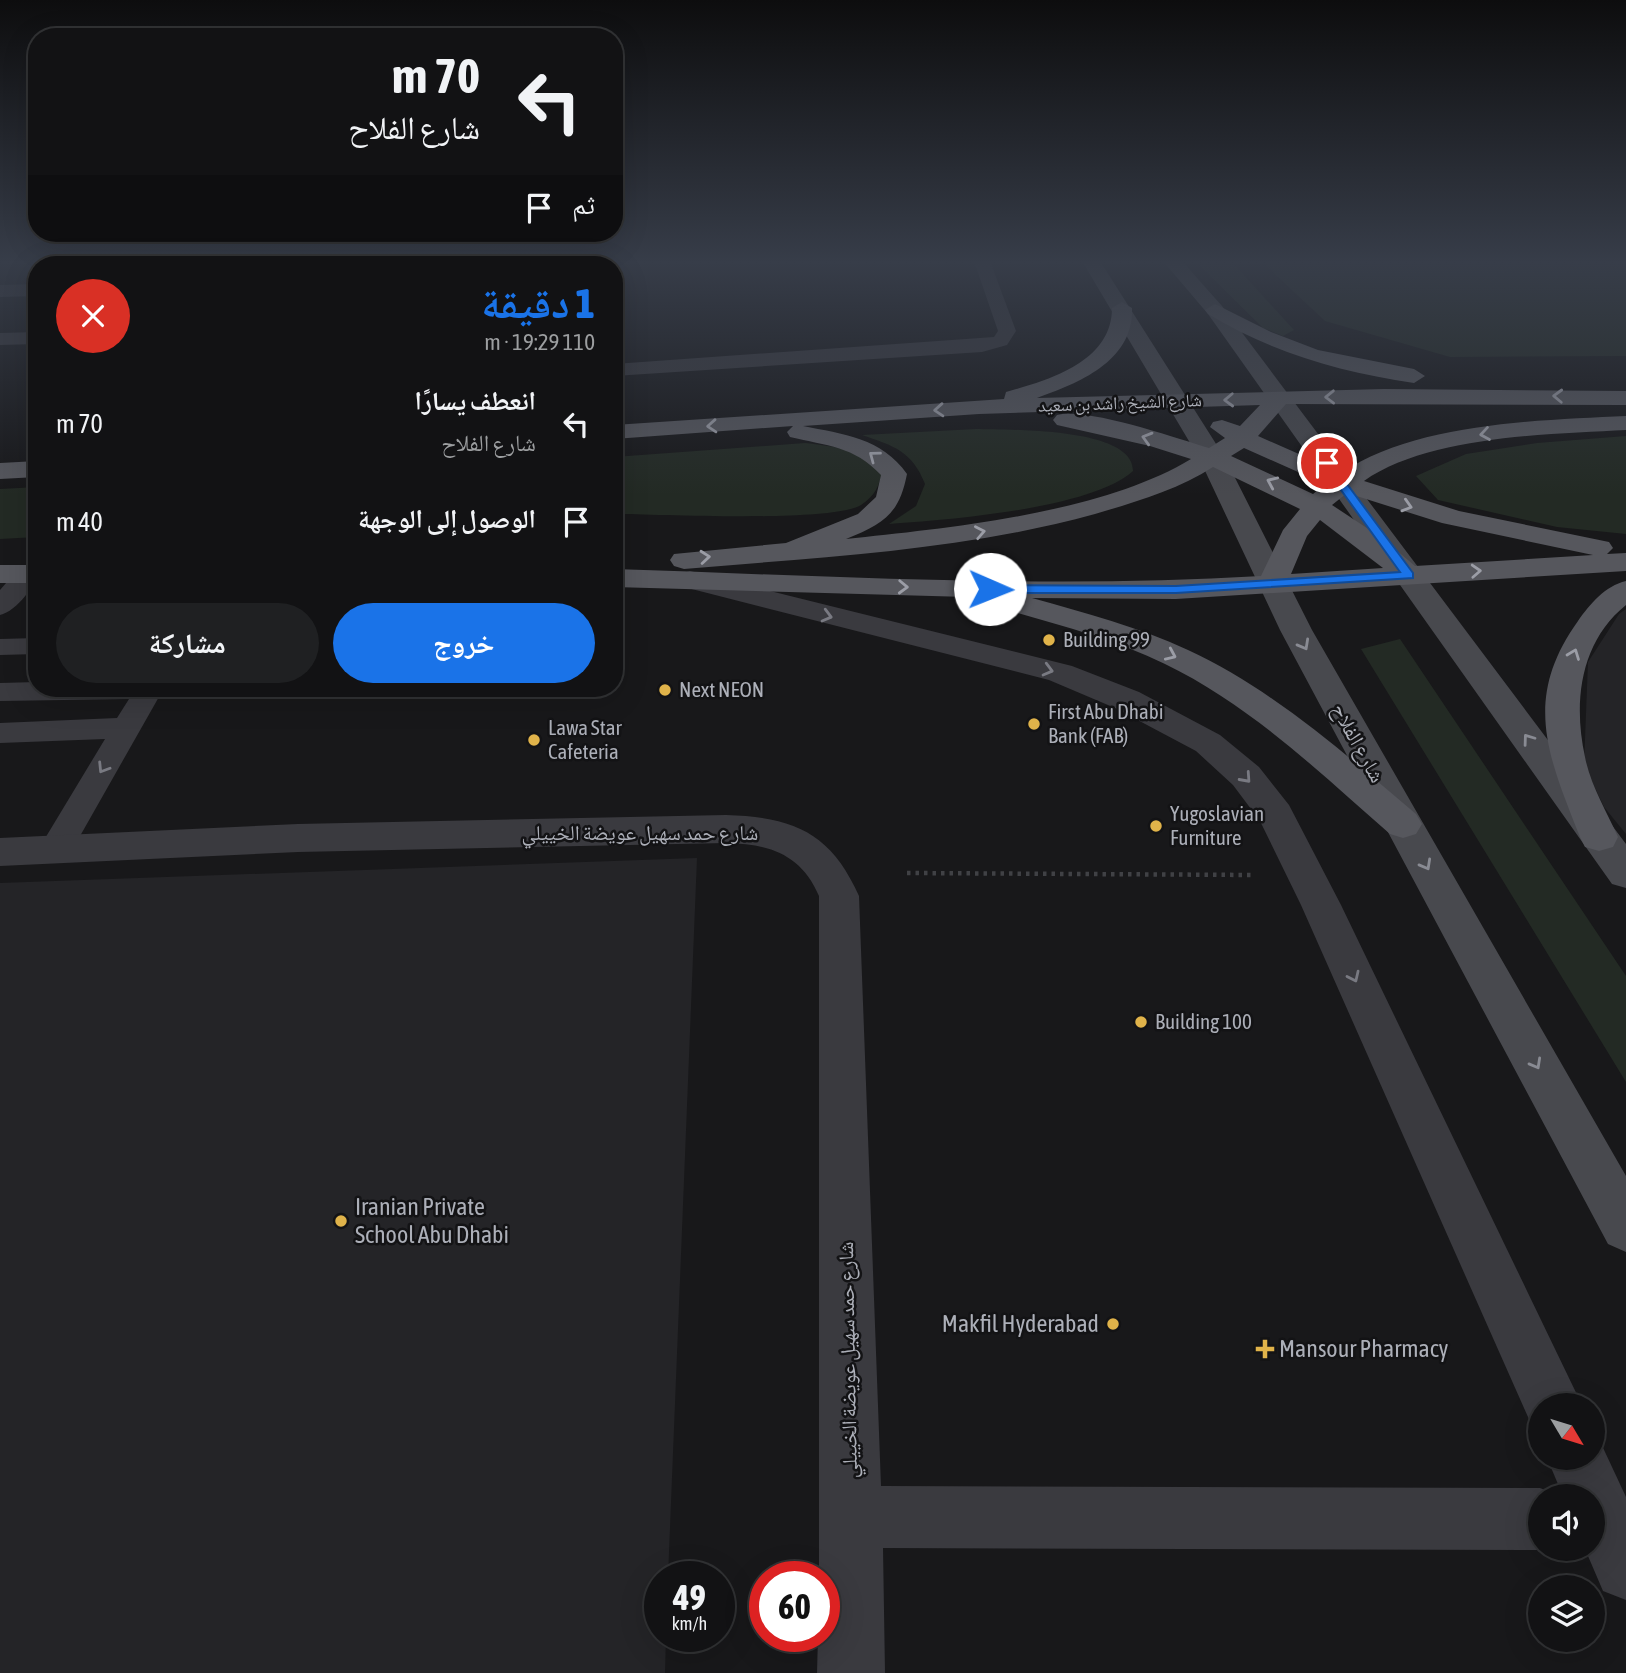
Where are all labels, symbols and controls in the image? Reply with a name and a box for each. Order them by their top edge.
text: 70 m [392,47,480,103]
icon: left [504,56,595,147]
text: شارع الفلاح [348,109,480,146]
icon: arrive [520,189,558,227]
text: ثم [572,190,595,220]
button: close [56,279,130,353]
text: 1 دقيقة [481,279,595,327]
text: 110 m · 19:29 [484,329,595,355]
text: انعطف يسارًا [415,386,536,416]
street label: شارع الشيخ راشد بن سعيد [1038,389,1202,418]
one-way arrow [1325,389,1336,404]
one-way arrow [1552,389,1563,404]
one-way arrow [1223,392,1234,407]
one-way arrow [933,402,944,417]
icon: left [557,405,595,443]
text: 70 m [56,409,103,439]
one-way arrow [706,418,717,433]
one-way arrow [1479,427,1491,442]
text: شارع الفلاح [441,430,536,456]
one-way arrow [1141,431,1153,446]
pin [1297,433,1357,493]
icon: arrive [1308,444,1346,482]
one-way arrow [869,452,882,464]
one-way arrow [1267,476,1279,490]
one-way arrow [1401,498,1413,513]
icon: arrive [557,503,595,541]
text: الوصول إلى الوجهة [358,504,536,534]
text: 40 m [56,507,103,537]
one-way arrow [974,525,986,540]
one-way arrow [699,550,710,565]
position arrow [953,552,1027,626]
one-way arrow [1471,563,1482,578]
one-way arrow [898,579,909,594]
button: مشاركة [56,603,319,683]
button: خروج [333,603,595,683]
one-way arrow [821,608,833,622]
place label: Building 99 [1063,627,1150,651]
marker: Building 99 [1041,632,1057,648]
one-way arrow [1296,637,1309,650]
one-way arrow [1164,647,1176,661]
one-way arrow [1565,649,1579,661]
one-way arrow [1042,662,1054,676]
place label: Next NEON [679,677,764,701]
marker: Next NEON [657,682,673,698]
place label: First Abu Dhabi Bank (FAB) [1048,699,1164,747]
street label: شارع الفلاح [1326,699,1390,787]
place label: Lawa Star Cafeteria [548,715,622,763]
marker: First Abu Dhabi Bank (FAB) [1026,716,1042,732]
marker: Lawa Star Cafeteria [526,732,542,748]
one-way arrow [1524,734,1536,747]
one-way arrow [98,760,111,773]
one-way arrow [1237,770,1250,783]
place label: Yugoslavian Furniture [1170,801,1264,849]
marker: Yugoslavian Furniture [1148,818,1164,834]
street label: شارع حمد سهيل عويضة الخييلي [522,820,758,849]
one-way arrow [1418,858,1431,871]
one-way arrow [1346,969,1360,982]
place label: Building 100 [1155,1009,1252,1033]
marker: Building 100 [1133,1014,1149,1030]
one-way arrow [1528,1057,1541,1070]
place label: Iranian Private School Abu Dhabi [355,1193,509,1248]
marker: Iranian Private School Abu Dhabi [333,1213,349,1229]
street label: شارع حمد سهيل عويضة الخييلي [833,1241,866,1479]
place label: Makfil Hyderabad [942,1310,1099,1337]
marker: Makfil Hyderabad [1105,1316,1121,1332]
place label: Mansour Pharmacy [1279,1335,1449,1362]
marker: Mansour Pharmacy [1257,1341,1273,1357]
north arrow [1528,1393,1605,1470]
map controls [1528,1393,1605,1652]
button: sound [1528,1484,1605,1561]
speed limit sign: 60 [749,1561,840,1652]
button: layers [1528,1575,1605,1652]
text: 49 [673,1577,706,1617]
text: km/h [672,1613,707,1634]

